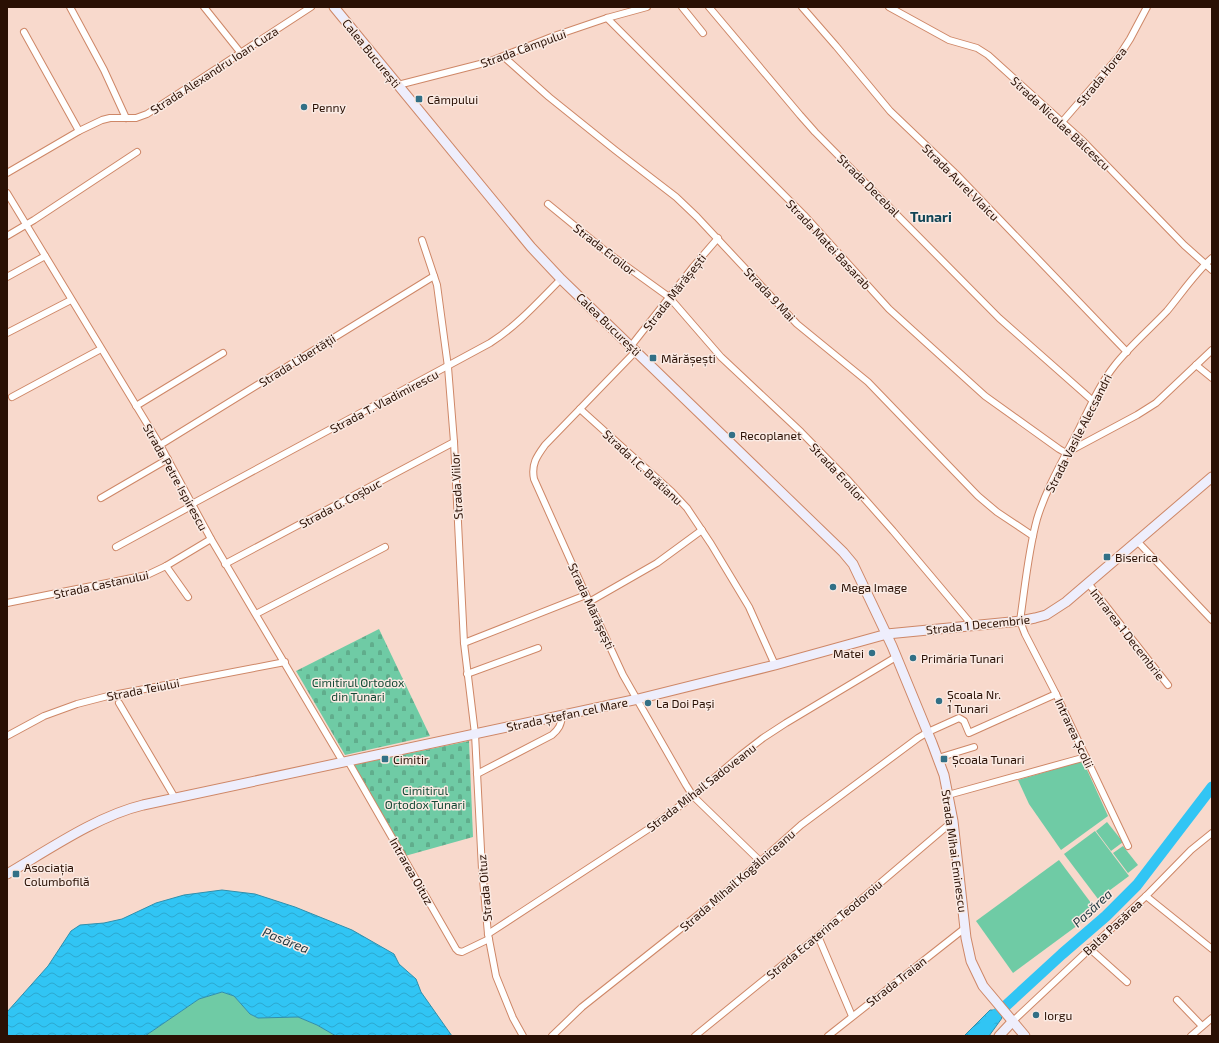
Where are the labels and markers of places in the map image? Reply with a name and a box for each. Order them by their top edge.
place label: Câmpului [427,92,478,106]
marker: Câmpului [414,94,424,104]
place label: Penny [312,100,346,114]
marker: Penny [299,102,309,112]
place label: Mărășești [661,351,716,367]
marker: Mărășești [648,353,658,363]
place label: Recoplanet [740,428,802,442]
marker: Recoplanet [727,430,737,440]
place label: Biserica [1115,550,1158,564]
marker: Biserica [1102,552,1112,562]
place label: Mega Image [841,580,907,594]
marker: Mega Image [828,582,838,592]
place label: Matei [833,646,864,660]
marker: Matei [867,648,877,658]
place label: Primăria Tunari [921,651,1004,665]
marker: Primăria Tunari [908,653,918,663]
place label: Școala Nr. 1 Tunari [947,687,1001,715]
place label: La Doi Paşi [656,696,715,711]
marker: Școala Nr. 1 Tunari [934,696,944,706]
marker: La Doi Paşi [643,698,653,708]
place label: Cimitir [393,752,429,766]
place label: Școala Tunari [952,752,1025,768]
marker: Cimitir [380,754,390,764]
marker: Școala Tunari [939,754,949,764]
place label: Asociația Columbofilă [24,860,90,888]
marker: Asociația Columbofilă [11,869,21,879]
place label: Iorgu [1044,1008,1072,1022]
marker: Iorgu [1031,1010,1041,1020]

